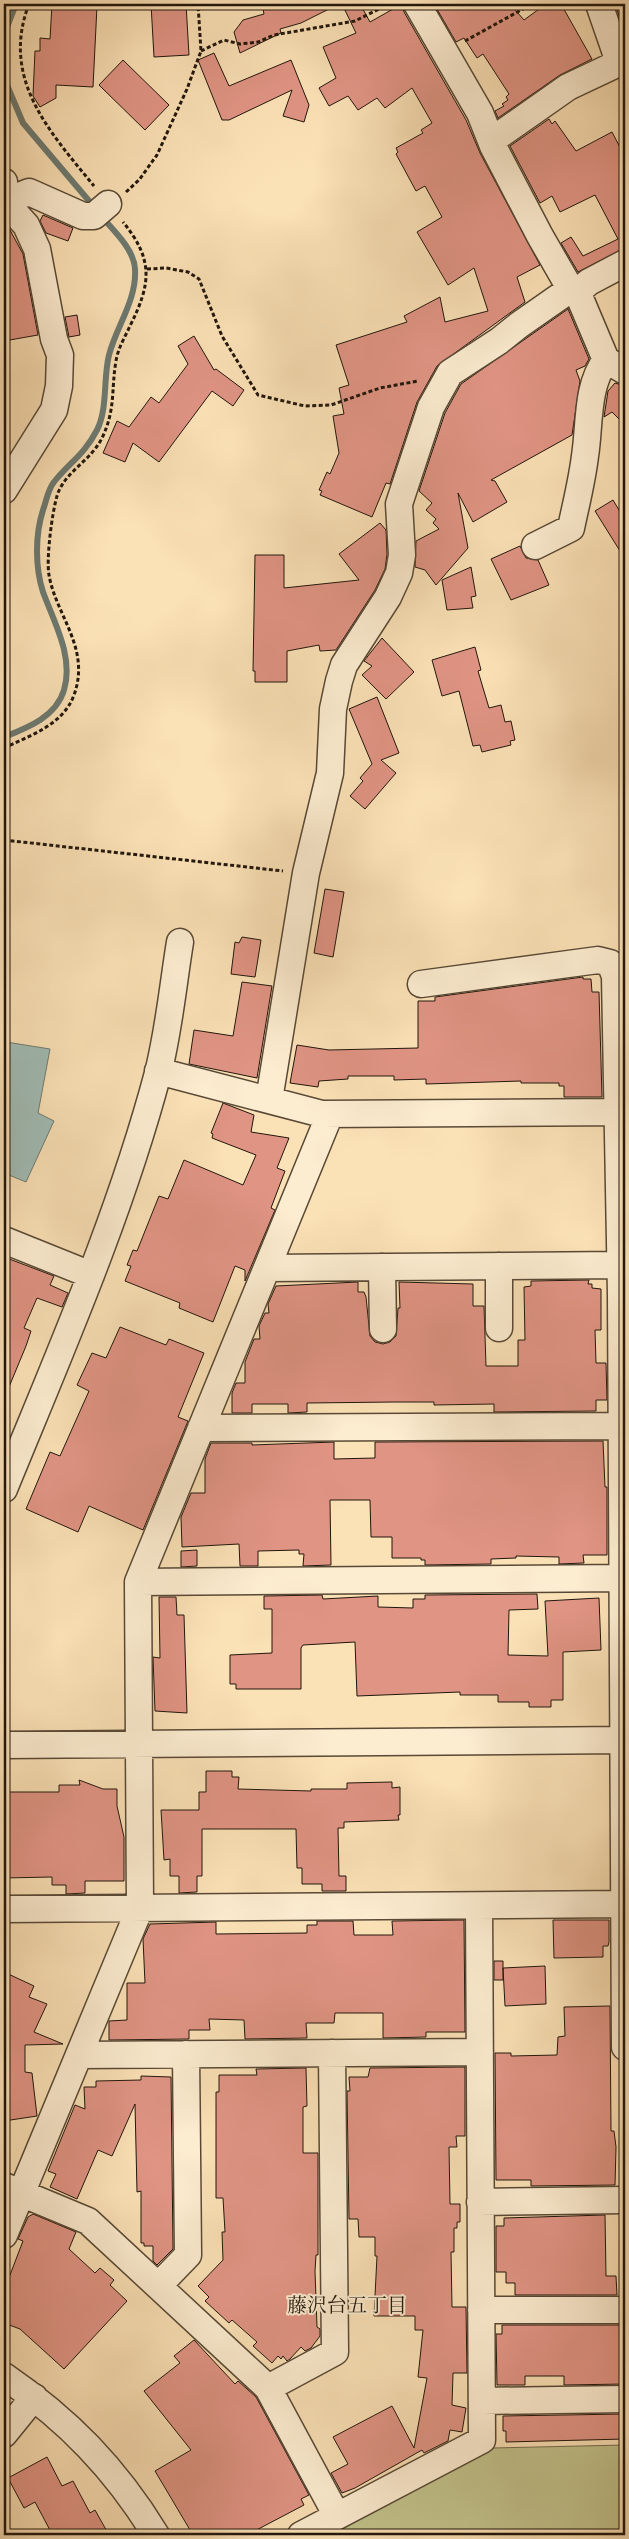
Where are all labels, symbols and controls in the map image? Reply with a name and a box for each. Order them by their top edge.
district label: 藤沢台五丁目 [287,2290,407,2319]

